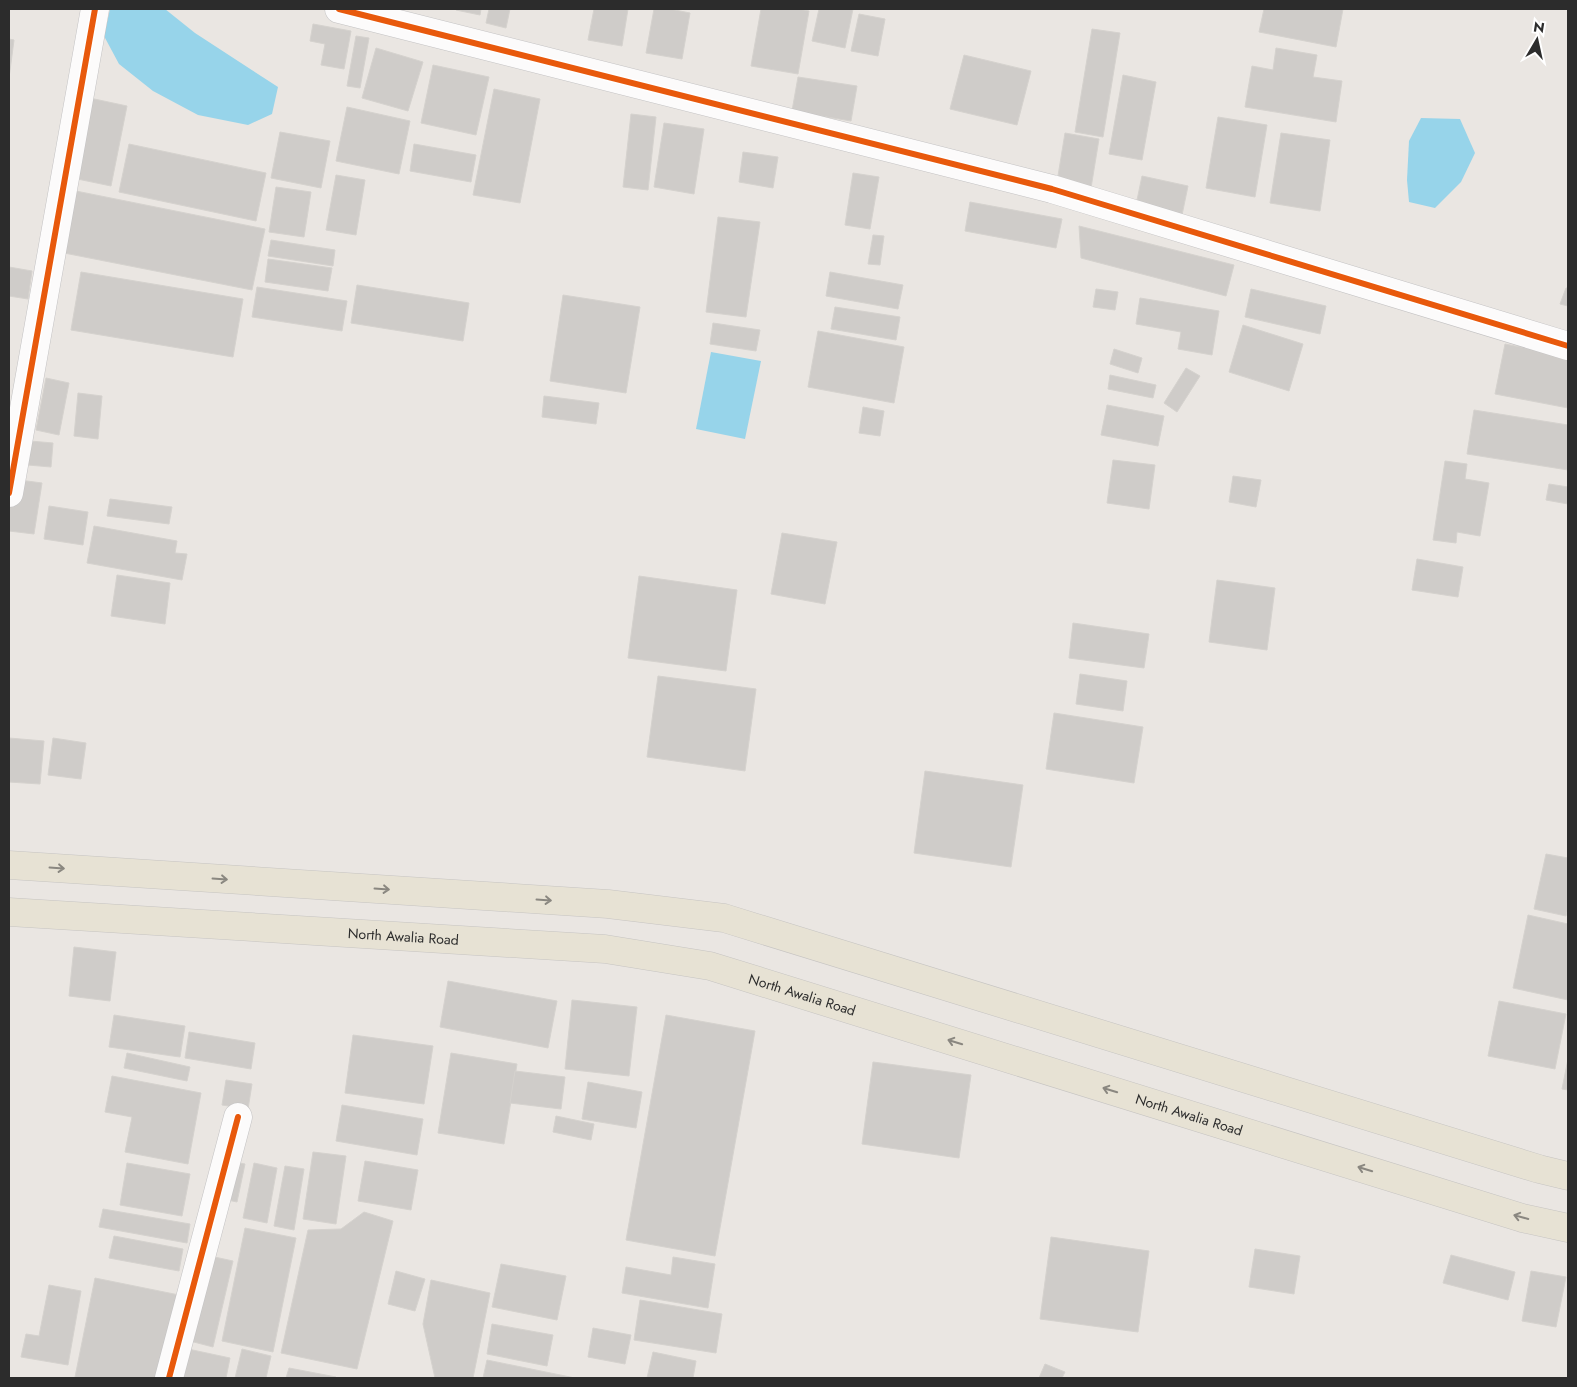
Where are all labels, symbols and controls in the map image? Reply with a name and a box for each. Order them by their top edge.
north arrow [1512,15,1562,65]
text: N [1532,16,1546,38]
one-way arrow [49,864,65,873]
one-way arrow [211,874,227,883]
one-way arrow [373,885,389,894]
one-way arrow [536,895,552,904]
street label: North Awalia Road [347,923,459,950]
street label: North Awalia Road [746,969,858,1021]
one-way arrow [947,1036,963,1046]
one-way arrow [1103,1085,1118,1094]
street label: North Awalia Road [1133,1089,1245,1141]
one-way arrow [1358,1164,1374,1174]
one-way arrow [1513,1212,1529,1221]

